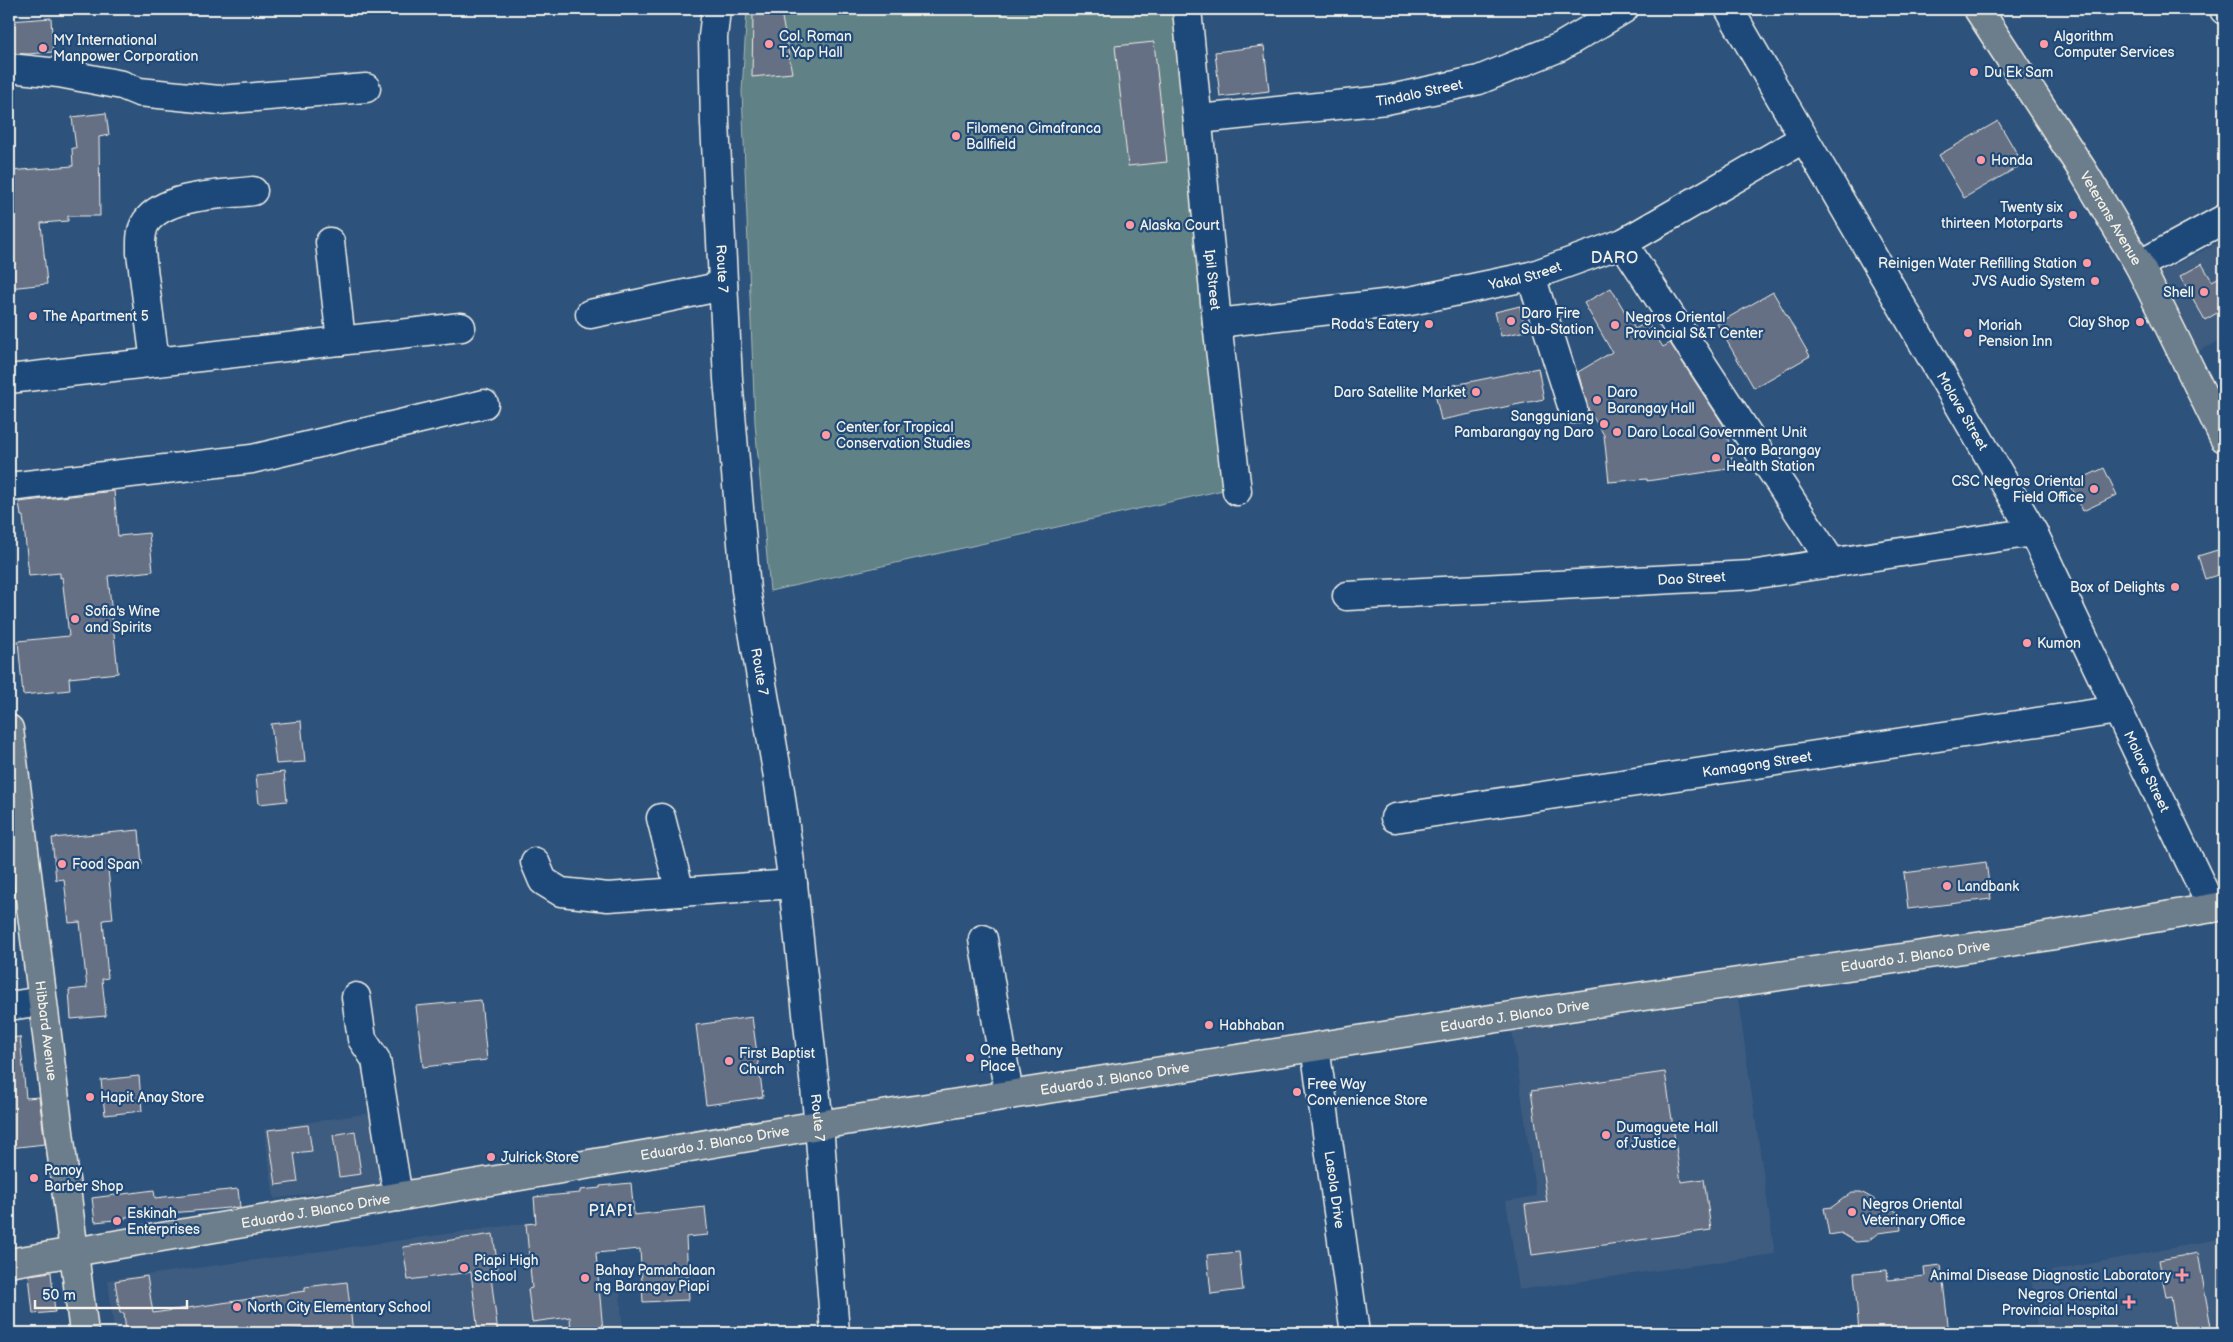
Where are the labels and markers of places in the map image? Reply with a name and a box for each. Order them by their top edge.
place label: Col. Roman T. Yap Hall [779,28,852,61]
place label: Algorithm Computer Services [2054,28,2175,61]
place label: MY International Manpower Corporation [53,32,199,65]
marker: Col. Roman T. Yap Hall [763,38,775,50]
marker: Algorithm Computer Services [2038,38,2050,50]
marker: MY International Manpower Corporation [37,42,49,54]
place label: Du Ek Sam [1984,64,2053,81]
marker: Du Ek Sam [1968,66,1980,78]
place label: Filomena Cimafranca Ballfield [966,120,1101,153]
marker: Filomena Cimafranca Ballfield [950,130,962,142]
place label: Honda [1991,152,2033,169]
marker: Honda [1975,154,1987,166]
place label: Twenty six thirteen Motorparts [1941,199,2063,232]
marker: Twenty six thirteen Motorparts [2067,209,2079,221]
place label: Alaska Court [1140,217,1221,234]
marker: Alaska Court [1124,219,1136,231]
place label: Reinigen Water Refilling Station [1878,255,2077,272]
marker: Reinigen Water Refilling Station [2081,257,2093,269]
place label: JVS Audio System [1972,273,2085,290]
marker: JVS Audio System [2089,275,2101,287]
place label: Shell [2163,284,2194,301]
marker: Shell [2198,286,2210,298]
place label: Daro Fire Sub-Station [1521,305,1594,338]
place label: The Apartment 5 [43,308,149,325]
place label: Negros Oriental Provincial S&T Center [1625,309,1764,342]
marker: The Apartment 5 [27,310,39,322]
place label: Clay Shop [2068,314,2130,331]
marker: Daro Fire Sub-Station [1505,315,1517,327]
place label: Roda's Eatery [1331,316,1420,333]
marker: Clay Shop [2134,316,2146,328]
place label: Moriah Pension Inn [1978,317,2053,350]
marker: Roda's Eatery [1423,318,1435,330]
marker: Negros Oriental Provincial S&T Center [1609,319,1621,331]
marker: Moriah Pension Inn [1962,327,1974,339]
place label: Daro Satellite Market [1334,384,1467,401]
place label: Daro Barangay Hall [1607,384,1695,417]
marker: Daro Satellite Market [1470,386,1482,398]
marker: Daro Barangay Hall [1591,394,1603,406]
place label: Sangguniang Pambarangay ng Daro [1454,408,1594,441]
marker: Sangguniang Pambarangay ng Daro [1598,418,1610,430]
place label: Center for Tropical Conservation Studies [836,419,971,452]
place label: Daro Local Government Unit [1627,424,1808,441]
marker: Daro Local Government Unit [1611,426,1623,438]
marker: Center for Tropical Conservation Studies [820,429,832,441]
place label: Daro Barangay Health Station [1726,442,1822,475]
marker: Daro Barangay Health Station [1710,452,1722,464]
place label: CSC Negros Oriental Field Office [1951,473,2084,506]
marker: CSC Negros Oriental Field Office [2088,483,2100,495]
place label: Box of Delights [2070,579,2165,596]
marker: Box of Delights [2169,581,2181,593]
place label: Sofia's Wine and Spirits [85,603,160,636]
marker: Sofia's Wine and Spirits [69,613,81,625]
place label: Kumon [2037,635,2081,652]
marker: Kumon [2021,637,2033,649]
place label: Food Span [72,856,140,873]
marker: Food Span [56,858,68,870]
place label: Landbank [1957,878,2019,895]
marker: Landbank [1941,880,1953,892]
place label: Habhaban [1219,1017,1285,1034]
marker: Habhaban [1203,1019,1215,1031]
place label: One Bethany Place [980,1042,1063,1075]
place label: First Baptist Church [739,1045,816,1078]
marker: One Bethany Place [964,1052,976,1064]
marker: First Baptist Church [723,1055,735,1067]
place label: Free Way Convenience Store [1307,1076,1428,1109]
marker: Free Way Convenience Store [1291,1086,1303,1098]
place label: Hapit Anay Store [100,1089,204,1106]
marker: Hapit Anay Store [84,1091,96,1103]
place label: Dumaguete Hall of Justice [1616,1119,1718,1152]
marker: Dumaguete Hall of Justice [1600,1129,1612,1141]
place label: Julrick Store [501,1149,579,1166]
marker: Julrick Store [485,1151,497,1163]
place label: Panoy Barber Shop [44,1162,124,1195]
marker: Panoy Barber Shop [28,1172,40,1184]
place label: Negros Oriental Veterinary Office [1862,1196,1966,1229]
place label: Eskinah Enterprises [127,1205,200,1238]
marker: Negros Oriental Veterinary Office [1846,1206,1858,1218]
marker: Eskinah Enterprises [111,1215,123,1227]
place label: Piapi High School [474,1252,539,1285]
marker: Piapi High School [458,1262,470,1274]
place label: Bahay Pamahalaan ng Barangay Piapi [595,1262,716,1295]
place label: Animal Disease Diagnostic Laboratory [1930,1267,2172,1284]
marker: Animal Disease Diagnostic Laboratory [2175,1268,2189,1282]
marker: Bahay Pamahalaan ng Barangay Piapi [579,1272,591,1284]
place label: Negros Oriental Provincial Hospital [2002,1286,2118,1319]
marker: Negros Oriental Provincial Hospital [2122,1295,2136,1309]
place label: North City Elementary School [247,1299,431,1316]
marker: North City Elementary School [231,1301,243,1313]

